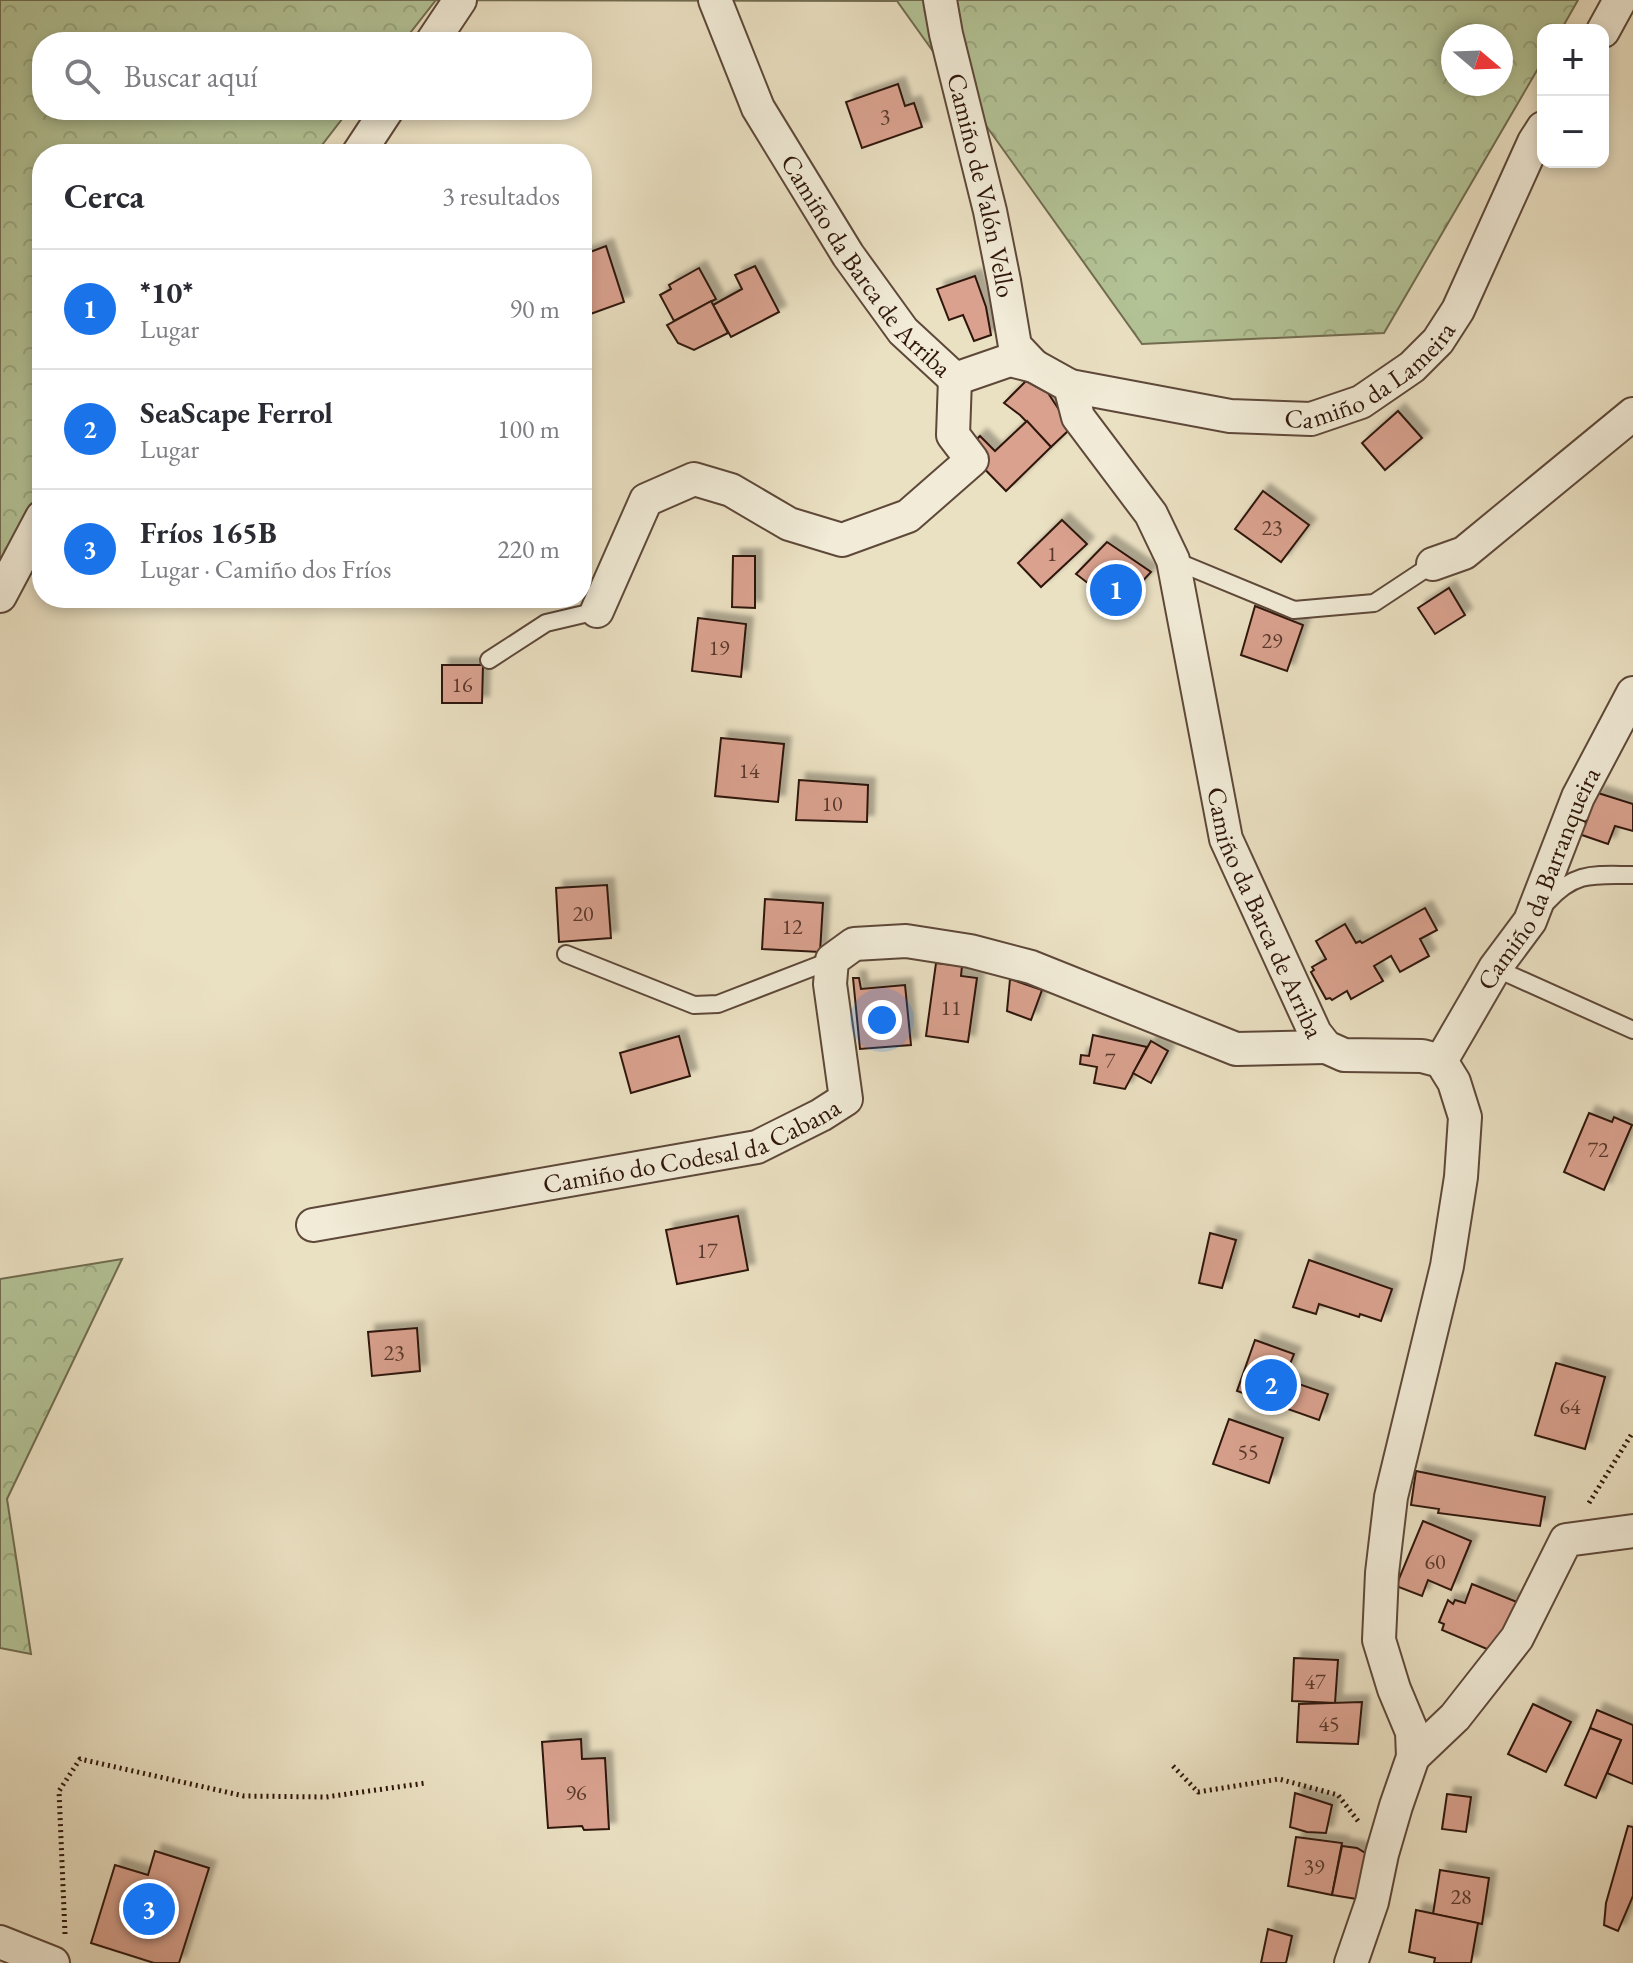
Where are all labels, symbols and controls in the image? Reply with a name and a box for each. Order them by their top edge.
north arrow [1441,24,1513,96]
map controls [1537,24,1609,168]
button: + [1537,24,1609,96]
search box [32,32,592,120]
icon: search [60,54,104,98]
text: Buscar aquí [124,57,258,96]
street label: Camiño de Valón Vello [939,69,1024,300]
button: − [1537,96,1609,168]
house number: 3 [880,102,890,131]
street label: Camiño da Barca de Arriba [773,148,959,385]
text: Cerca [64,174,144,218]
text: 3 resultados [442,179,560,213]
text: *10* [140,273,193,312]
text: 1 [83,292,97,326]
text: 90 m [510,292,560,326]
text: Lugar [140,312,199,346]
street label: Camiño da Lameira [1284,315,1463,436]
text: SeaScape Ferrol [140,393,333,432]
text: 2 [83,412,97,446]
text: 100 m [497,412,560,446]
text: Lugar [140,432,199,466]
text: Fríos 165B [140,513,277,552]
house number: 23 [1261,513,1283,542]
text: 3 [83,532,97,566]
text: 220 m [497,532,560,566]
house number: 1 [1047,539,1057,568]
text: Lugar · Camiño dos Fríos [140,552,391,586]
pin: 1 [1090,560,1142,620]
house number: 29 [1261,626,1283,655]
house number: 19 [708,633,730,662]
house number: 16 [451,670,473,699]
house number: 14 [738,756,760,785]
street label: Camiño da Barranqueira [1469,760,1608,996]
street label: Camiño da Barca de Arriba [1200,784,1332,1044]
house number: 10 [821,789,843,818]
house number: 20 [572,899,594,928]
house number: 12 [781,912,803,941]
house number: 11 [940,993,962,1022]
your location [862,1000,902,1040]
house number: 7 [1105,1046,1116,1075]
street label: Camiño do Codesal da Cabana [540,1090,847,1201]
house number: 72 [1587,1135,1609,1164]
house number: 17 [696,1236,718,1265]
house number: 23 [383,1338,405,1367]
pin: 2 [1245,1355,1297,1415]
house number: 64 [1559,1392,1581,1421]
house number: 55 [1237,1437,1259,1466]
house number: 60 [1424,1547,1446,1576]
house number: 47 [1304,1667,1326,1696]
house number: 45 [1318,1709,1340,1738]
house number: 96 [565,1778,587,1807]
house number: 39 [1303,1852,1325,1881]
pin: 3 [123,1879,175,1939]
house number: 28 [1450,1882,1472,1911]

